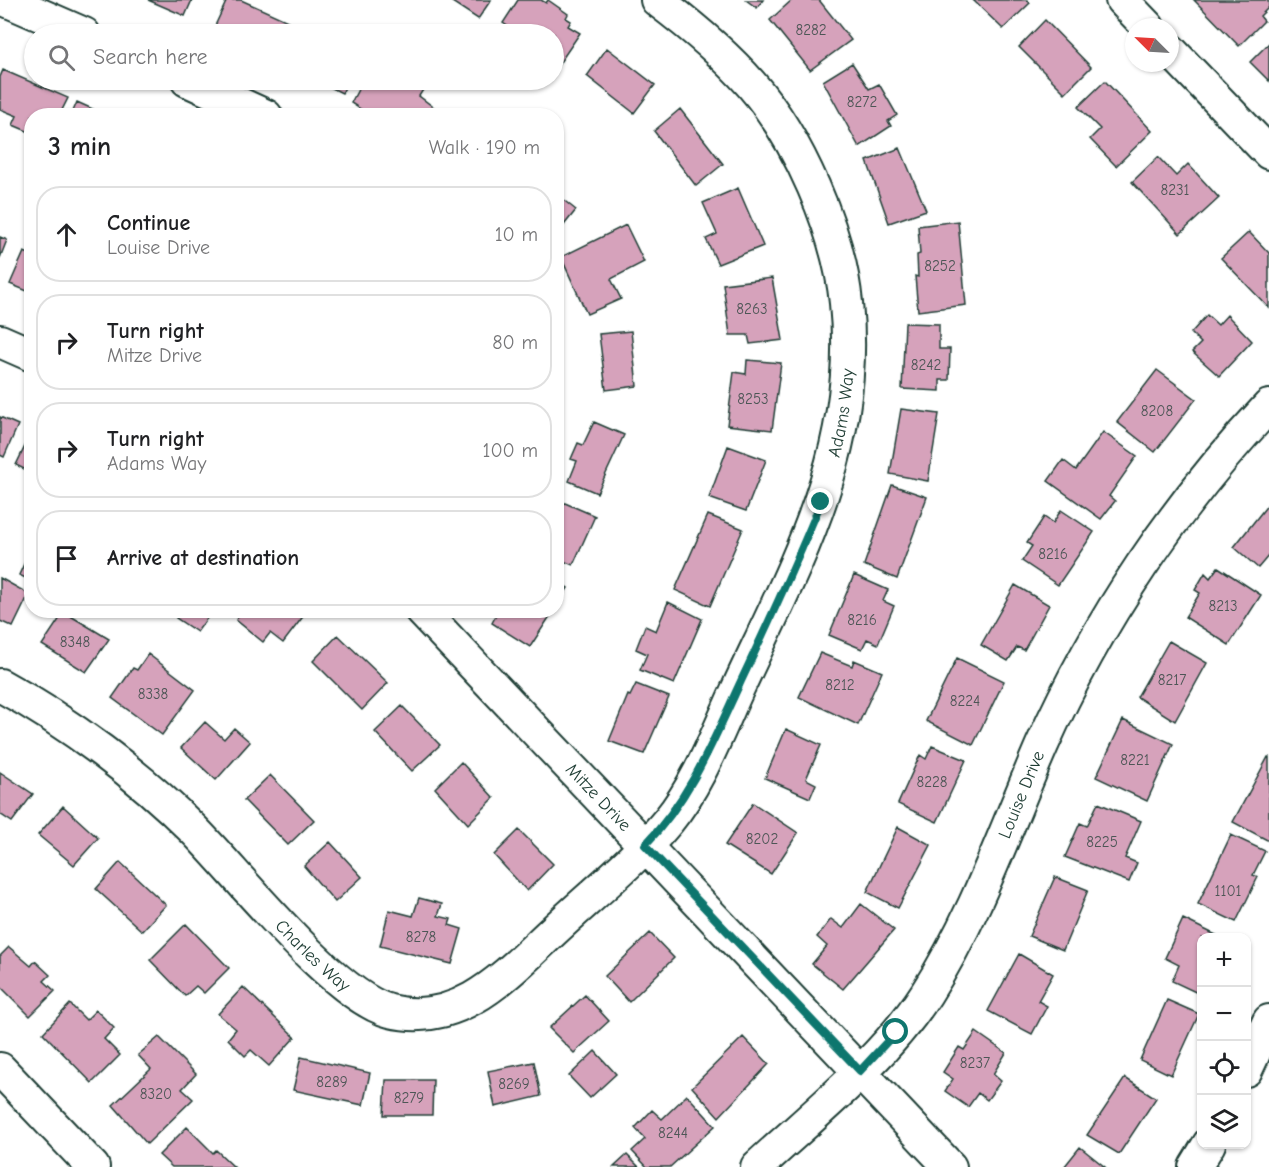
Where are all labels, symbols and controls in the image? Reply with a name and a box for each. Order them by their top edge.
north arrow [1125,18,1179,72]
house number: 8282 [795,21,827,39]
search box [24,24,564,90]
icon: search [45,41,78,74]
text: Search here [93,44,208,70]
house number: 8272 [847,93,877,111]
text: 3 min [48,132,111,162]
text: Walk · 190 m [429,136,540,159]
house number: 8231 [1160,181,1190,199]
text: Continue [107,210,190,236]
icon: ahead [50,218,83,251]
text: 10 m [495,223,538,246]
text: Louise Drive [107,236,210,259]
house number: 8252 [924,257,956,275]
house number: 8263 [736,300,768,318]
text: Turn right [107,318,204,344]
icon: right [50,326,83,359]
text: 80 m [492,331,538,354]
text: Mitze Drive [107,344,202,367]
house number: 8242 [911,356,941,374]
street label: Adams Way [823,367,858,459]
house number: 8253 [737,390,769,408]
house number: 8208 [1141,402,1173,420]
text: Turn right [107,426,204,452]
icon: right [50,434,83,467]
text: 100 m [483,439,538,462]
text: Adams Way [107,452,206,475]
route end [807,488,833,514]
icon: arrive [50,542,83,575]
text: Arrive at destination [107,545,299,571]
house number: 8216 [1038,545,1068,563]
house number: 8213 [1208,597,1238,615]
house number: 8216 [847,611,877,629]
house number: 8348 [60,633,90,651]
house number: 8217 [1158,671,1186,689]
house number: 8212 [825,676,855,694]
house number: 8338 [138,685,168,703]
house number: 8224 [950,692,980,710]
street label: Louise Drive [994,748,1049,841]
house number: 8221 [1120,751,1150,769]
street label: Mitze Drive [562,759,636,835]
house number: 8228 [916,773,948,791]
house number: 8202 [746,830,778,848]
house number: 8225 [1086,833,1118,851]
house number: 1101 [1215,882,1242,900]
street label: Charles Way [271,915,355,997]
house number: 8278 [406,928,436,946]
map controls [1197,933,1251,1149]
button: + [1197,933,1251,987]
button: − [1197,987,1251,1041]
route start [882,1018,908,1044]
button: locate [1197,1041,1251,1095]
house number: 8237 [960,1054,990,1072]
house number: 8289 [316,1073,348,1091]
house number: 8269 [498,1075,530,1093]
house number: 8320 [140,1085,172,1103]
house number: 8279 [394,1089,424,1107]
button: layers [1197,1095,1251,1149]
house number: 8244 [658,1124,688,1142]

